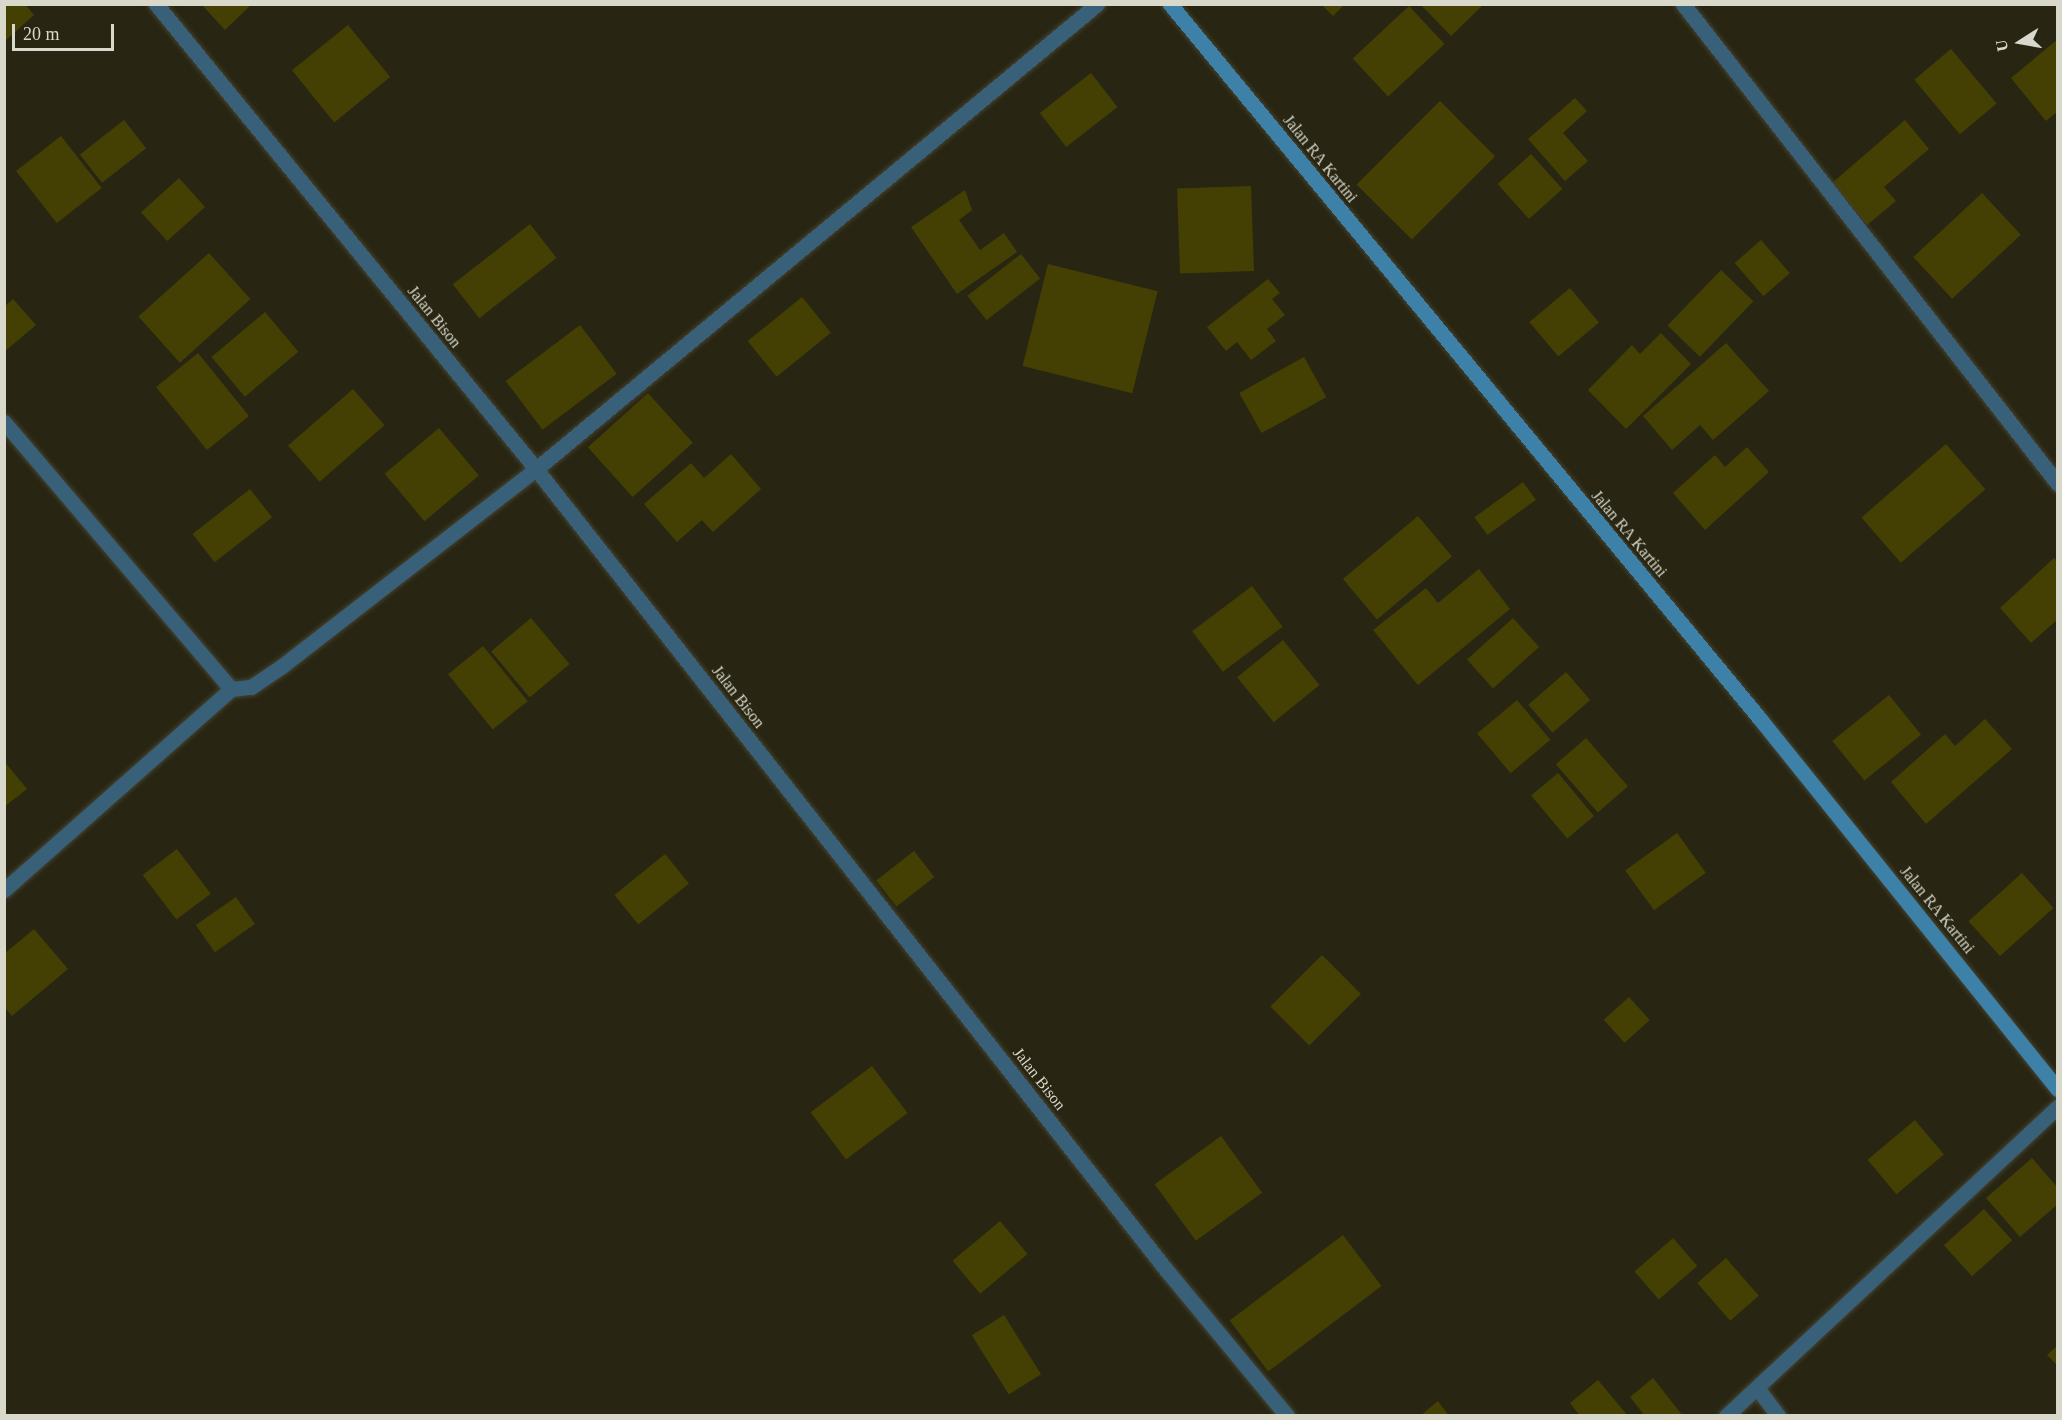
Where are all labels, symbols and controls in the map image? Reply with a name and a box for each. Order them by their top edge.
scale bar [15,12,117,50]
north arrow [1990,12,2050,72]
text: 20 m [23,24,60,44]
text: U [1992,38,2011,53]
street label: Jalan RA Kartini [1278,111,1362,207]
street label: Jalan Bison [403,282,465,352]
street label: Jalan RA Kartini [1587,486,1671,582]
street label: Jalan Bison [708,662,768,732]
street label: Jalan RA Kartini [1895,862,1979,958]
street label: Jalan Bison [1009,1044,1069,1114]

